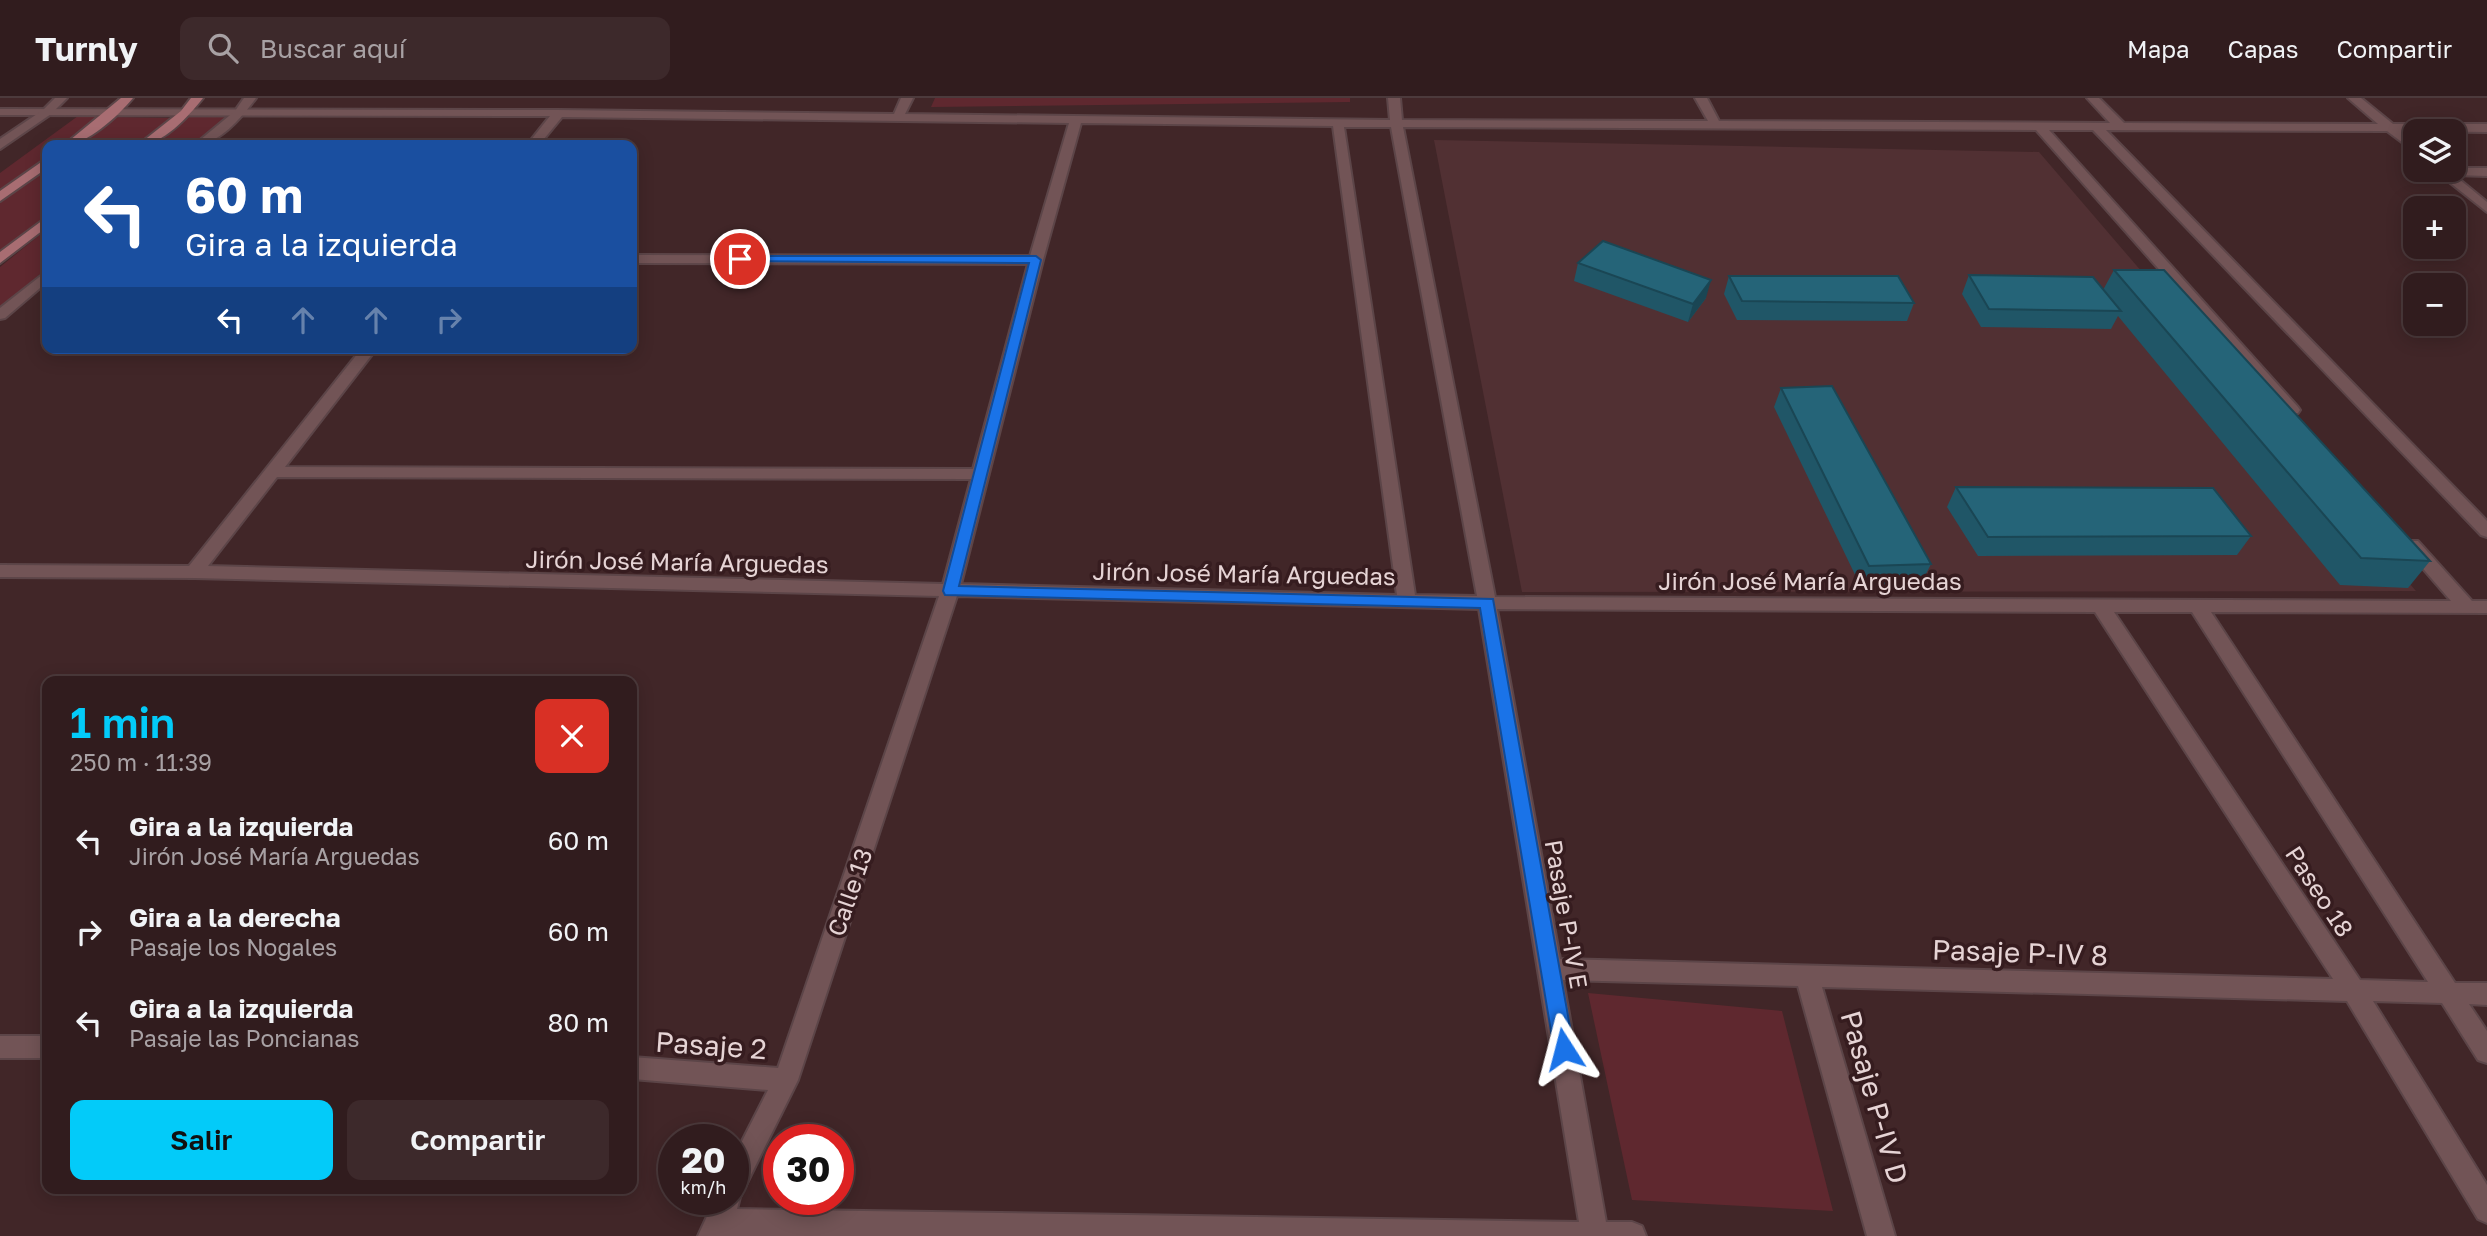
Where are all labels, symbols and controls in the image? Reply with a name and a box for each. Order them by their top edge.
search box [180,17,670,80]
text: Turnly [35,29,138,68]
icon: search [204,29,242,67]
text: Buscar aquí [260,33,406,64]
text: Mapa [2127,34,2190,63]
text: Capas [2228,34,2298,63]
text: Compartir [2336,34,2452,63]
map controls [2403,119,2466,336]
button: layers [2403,119,2466,182]
text: 60 m [185,165,303,224]
icon: left [70,168,161,259]
button: + [2403,196,2466,259]
text: Gira a la izquierda [185,225,458,263]
pin [710,229,770,289]
icon: arrive [721,240,759,278]
button: − [2403,273,2466,336]
icon: left [211,301,249,339]
icon: ahead [284,301,322,339]
icon: ahead [357,301,395,339]
icon: right [430,301,468,339]
street label: Jirón José María Arguedas [525,544,829,578]
street label: Jirón José María Arguedas [1092,556,1396,590]
street label: Jirón José María Arguedas [1658,566,1962,595]
text: 1 min [70,697,175,747]
button: close [535,699,609,773]
text: 250 m · 11:39 [70,748,212,776]
text: Gira a la izquierda [129,811,353,842]
icon: left [70,822,108,860]
text: 60 m [548,825,609,856]
street label: Pasaje P-IV E [1540,837,1594,991]
street label: Paseo 18 [2280,840,2360,942]
text: Jirón José María Arguedas [129,842,420,870]
street label: Calle 13 [821,844,877,940]
text: Gira a la derecha [129,902,341,933]
icon: right [70,913,108,951]
text: 60 m [548,916,609,947]
street label: Pasaje P-IV 8 [1932,932,2108,972]
text: Pasaje los Nogales [129,933,337,961]
text: Gira a la izquierda [129,993,353,1024]
icon: left [70,1004,108,1042]
text: 80 m [548,1007,609,1038]
street label: Pasaje P-IV D [1835,1007,1915,1187]
position arrow [1527,1012,1601,1086]
text: Pasaje las Poncianas [129,1024,359,1052]
street label: Pasaje 2 [654,1025,768,1065]
button: Salir [70,1100,333,1180]
button: Compartir [347,1100,609,1180]
speed limit sign: 30 [763,1124,854,1215]
text: 20 [681,1139,726,1181]
text: km/h [681,1176,726,1198]

